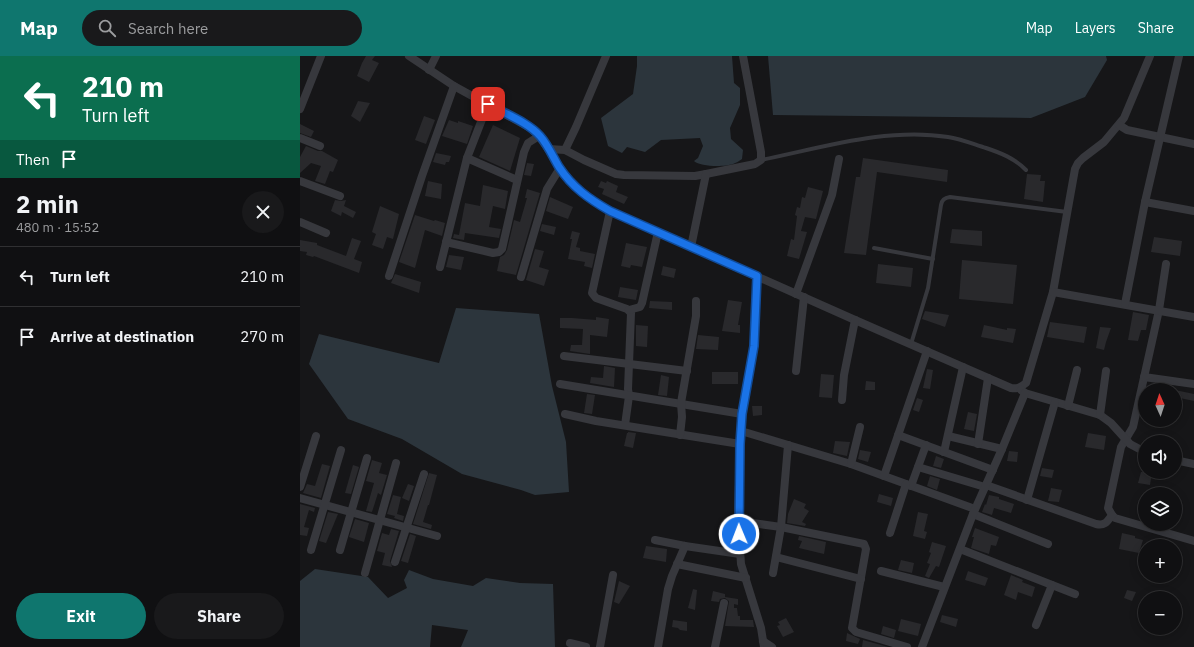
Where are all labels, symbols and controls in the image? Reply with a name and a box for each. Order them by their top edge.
search box [82,10,362,46]
text: Map [20,16,58,40]
icon: search [96,17,118,39]
text: Search here [128,19,208,38]
text: Map [1026,19,1053,37]
text: Layers [1075,19,1116,37]
text: Share [1138,19,1174,37]
text: 210 m [82,68,164,105]
icon: left [16,72,68,124]
pin [471,87,505,121]
icon: arrive [477,93,499,115]
text: Turn left [82,104,150,127]
icon: arrive [58,148,80,170]
text: Then [16,150,50,169]
text: 2 min [16,188,79,220]
button: close [242,191,284,233]
text: 480 m · 15:52 [16,219,99,236]
icon: left [16,266,38,288]
text: Turn left [50,267,110,286]
text: 210 m [240,267,284,286]
icon: arrive [16,326,38,348]
text: Arrive at destination [50,327,194,346]
text: 270 m [240,327,284,346]
north arrow [1138,383,1182,427]
map controls [1138,383,1182,635]
button: sound [1138,435,1182,479]
button: layers [1138,487,1182,531]
position arrow [718,513,760,555]
button: + [1138,539,1182,583]
button: − [1138,591,1182,635]
button: Exit [16,593,146,639]
button: Share [154,593,284,639]

